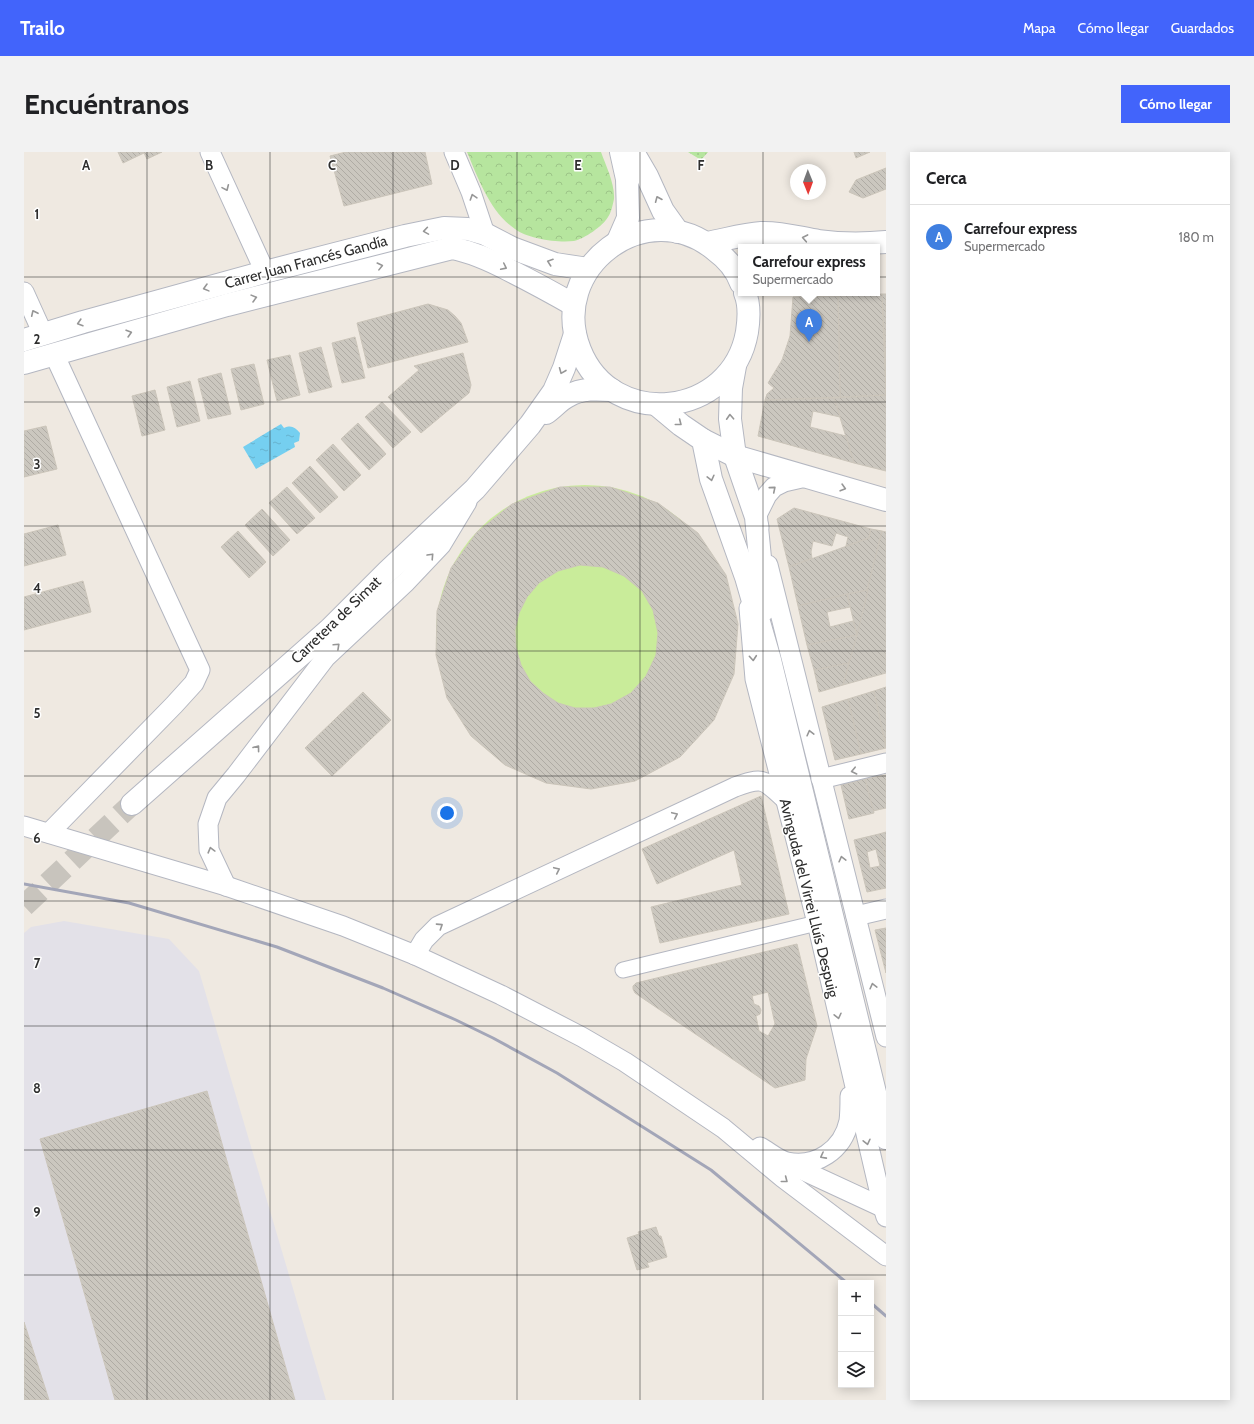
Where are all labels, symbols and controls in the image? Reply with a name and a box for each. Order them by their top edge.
text: Trailo [20,17,65,40]
text: Mapa [1023,19,1056,37]
text: Cómo llegar [1078,19,1149,37]
text: Guardados [1171,19,1234,37]
button: Cómo llegar [1121,85,1230,123]
text: Encuéntranos [24,87,189,121]
text: A [82,157,91,173]
text: B [205,157,213,173]
text: C [328,157,336,173]
text: D [450,157,460,173]
text: E [574,157,582,173]
text: F [698,157,705,173]
north arrow [790,164,826,200]
text: Cerca [926,168,967,188]
one-way arrow [221,183,229,191]
one-way arrow [469,194,478,201]
one-way arrow [654,195,662,202]
text: 1 [35,206,39,222]
text: Carrefour express [964,220,1077,238]
one-way arrow [423,226,430,235]
text: A [935,229,943,245]
text: 180 m [1178,229,1214,245]
street label: Carrer Juan Francés Gandía [223,231,390,292]
one-way arrow [802,235,809,243]
text: Supermercado [964,238,1045,254]
popup [738,244,880,296]
text: Carrefour express [752,253,866,271]
one-way arrow [546,258,553,267]
one-way arrow [377,262,383,270]
one-way arrow [500,262,507,270]
text: Supermercado [752,271,833,287]
one-way arrow [203,283,210,292]
one-way arrow [250,294,257,303]
one-way arrow [31,309,39,317]
pin: A [796,309,822,342]
one-way arrow [77,318,84,327]
one-way arrow [125,329,132,338]
text: 2 [34,331,41,347]
one-way arrow [559,368,567,375]
one-way arrow [726,414,735,420]
one-way arrow [675,419,682,426]
text: 3 [33,456,41,472]
one-way arrow [706,474,715,481]
one-way arrow [840,483,847,492]
one-way arrow [768,487,776,494]
one-way arrow [426,553,433,561]
street label: Carretera de Simat [287,573,385,667]
text: 4 [33,580,41,596]
one-way arrow [332,644,340,651]
one-way arrow [749,655,758,661]
text: 5 [34,705,41,721]
one-way arrow [806,730,815,737]
one-way arrow [252,746,259,753]
one-way arrow [850,766,857,775]
street label: Avinguda del Virrei Lluís Despuig [776,797,843,1000]
your location [437,803,457,823]
one-way arrow [671,812,678,820]
text: 6 [33,830,41,846]
one-way arrow [207,847,215,854]
one-way arrow [838,856,847,863]
one-way arrow [553,867,560,875]
one-way arrow [436,923,443,931]
text: 7 [34,955,41,971]
one-way arrow [870,982,878,989]
one-way arrow [833,1012,841,1019]
text: 8 [33,1080,41,1096]
one-way arrow [862,1138,871,1145]
one-way arrow [820,1151,827,1159]
one-way arrow [781,1175,788,1182]
text: 9 [33,1204,41,1220]
map controls [838,1280,874,1388]
button: + [838,1280,874,1316]
button: − [838,1316,874,1352]
button: layers [838,1352,874,1388]

